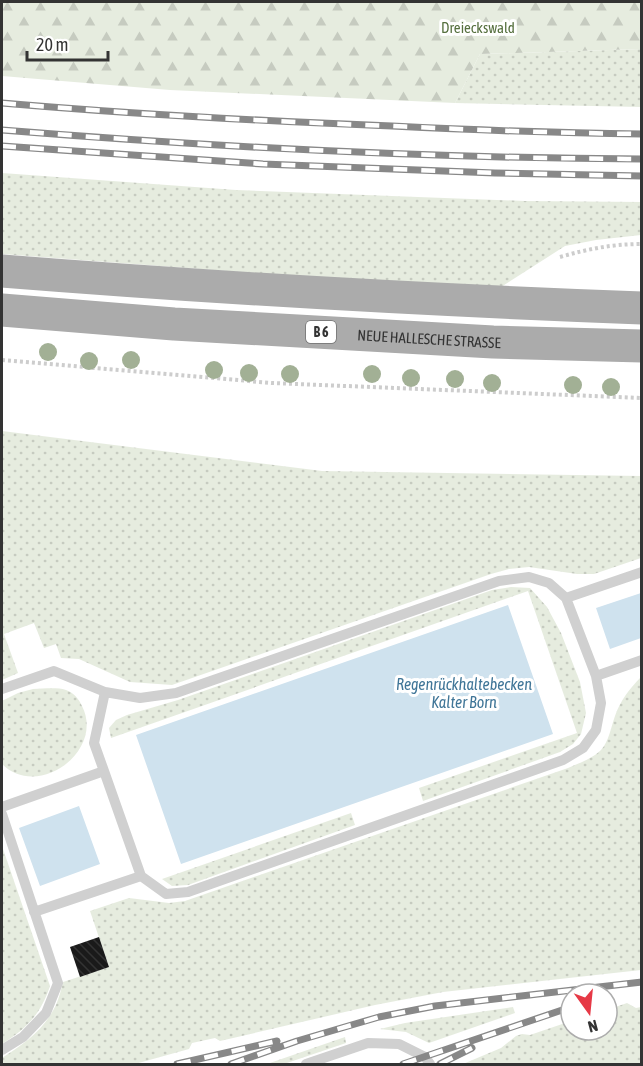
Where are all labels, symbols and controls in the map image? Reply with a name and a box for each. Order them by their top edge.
park label: Dreieckswald [441,19,515,36]
scale bar [27,24,108,62]
text: 20 m [36,34,68,55]
road number: B 6 [306,321,336,343]
street label: NEUE HALLESCHE STRASSE [357,326,502,351]
water label: Regenrückhaltebecken Kalter Born [396,675,532,711]
north arrow [559,982,619,1042]
text: N [586,1017,600,1036]

